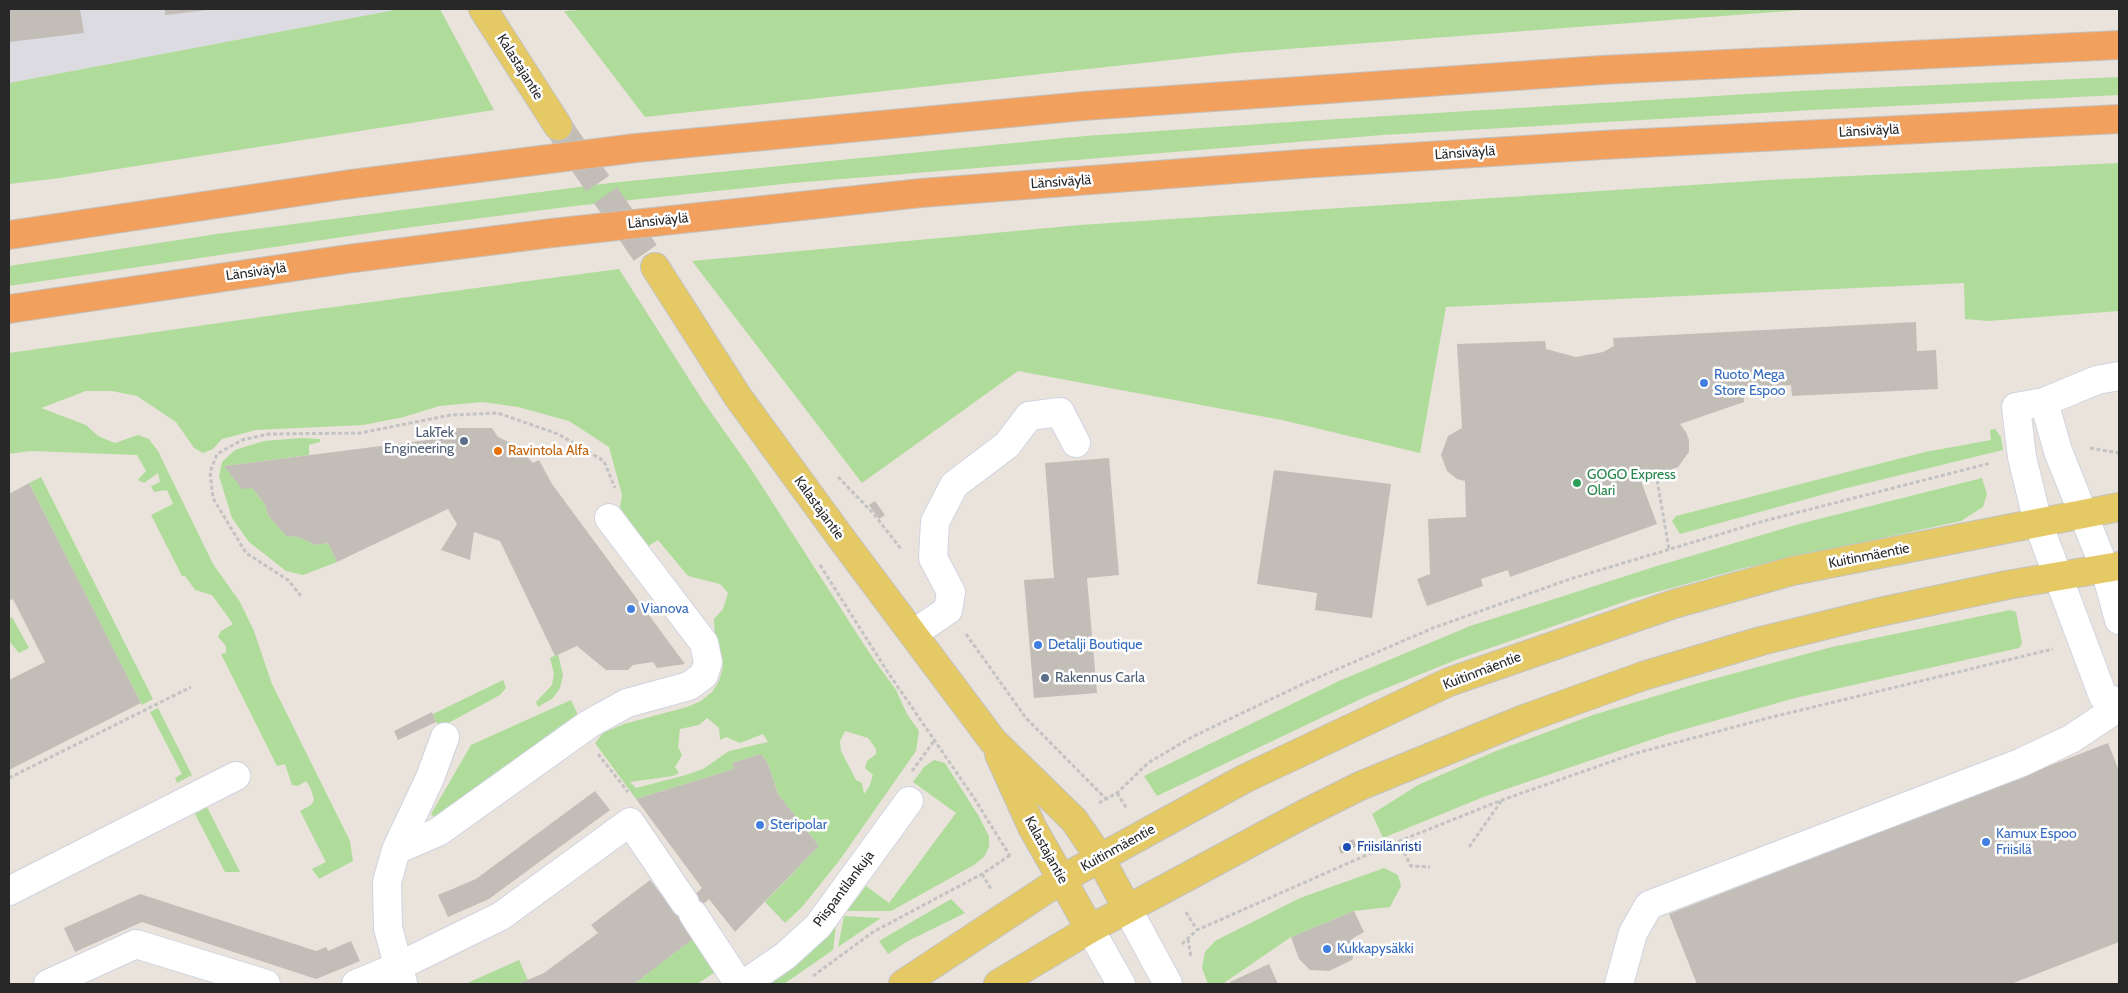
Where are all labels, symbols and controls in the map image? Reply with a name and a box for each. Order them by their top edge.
street label: Kalastajantie [493,31,547,103]
street label: Länsiväylä [1838,121,1900,141]
street label: Länsiväylä [1434,143,1496,163]
street label: Länsiväylä [1030,172,1092,192]
street label: Länsiväylä [627,209,689,233]
street label: Länsiväylä [225,259,287,285]
place label: Ruoto Mega Store Espoo [1714,367,1786,400]
marker: Ruoto Mega Store Espoo [1698,377,1710,389]
place label: LakTek Engineering [384,425,454,458]
marker: LakTek Engineering [458,435,470,447]
place label: Ravintola Alfa [508,443,589,459]
marker: Ravintola Alfa [492,445,504,457]
place label: GOGO Express Olari [1587,467,1676,500]
street label: Kalastajantie [790,473,848,543]
marker: GOGO Express Olari [1571,477,1583,489]
street label: Kuitinmäentie [1827,540,1911,572]
place label: Vianova [641,601,689,617]
marker: Vianova [625,603,637,615]
place label: Detalji Boutique [1048,637,1142,653]
marker: Detalji Boutique [1032,639,1044,651]
street label: Kuitinmäentie [1441,648,1523,694]
place label: Rakennus Carla [1055,670,1145,686]
marker: Rakennus Carla [1039,672,1051,684]
street label: Kalastajantie [1021,813,1071,887]
place label: Steripolar [770,817,827,833]
marker: Steripolar [754,819,766,831]
street label: Kuitinmäentie [1078,821,1158,875]
place label: Kamux Espoo Friisilä [1996,826,2077,859]
marker: Kamux Espoo Friisilä [1980,836,1992,848]
place label: Friisilänristi [1357,839,1422,855]
marker: Friisilänristi [1341,841,1353,853]
street label: Piispantilankuja [810,848,878,930]
place label: Kukkapysäkki [1337,941,1414,957]
marker: Kukkapysäkki [1321,943,1333,955]

